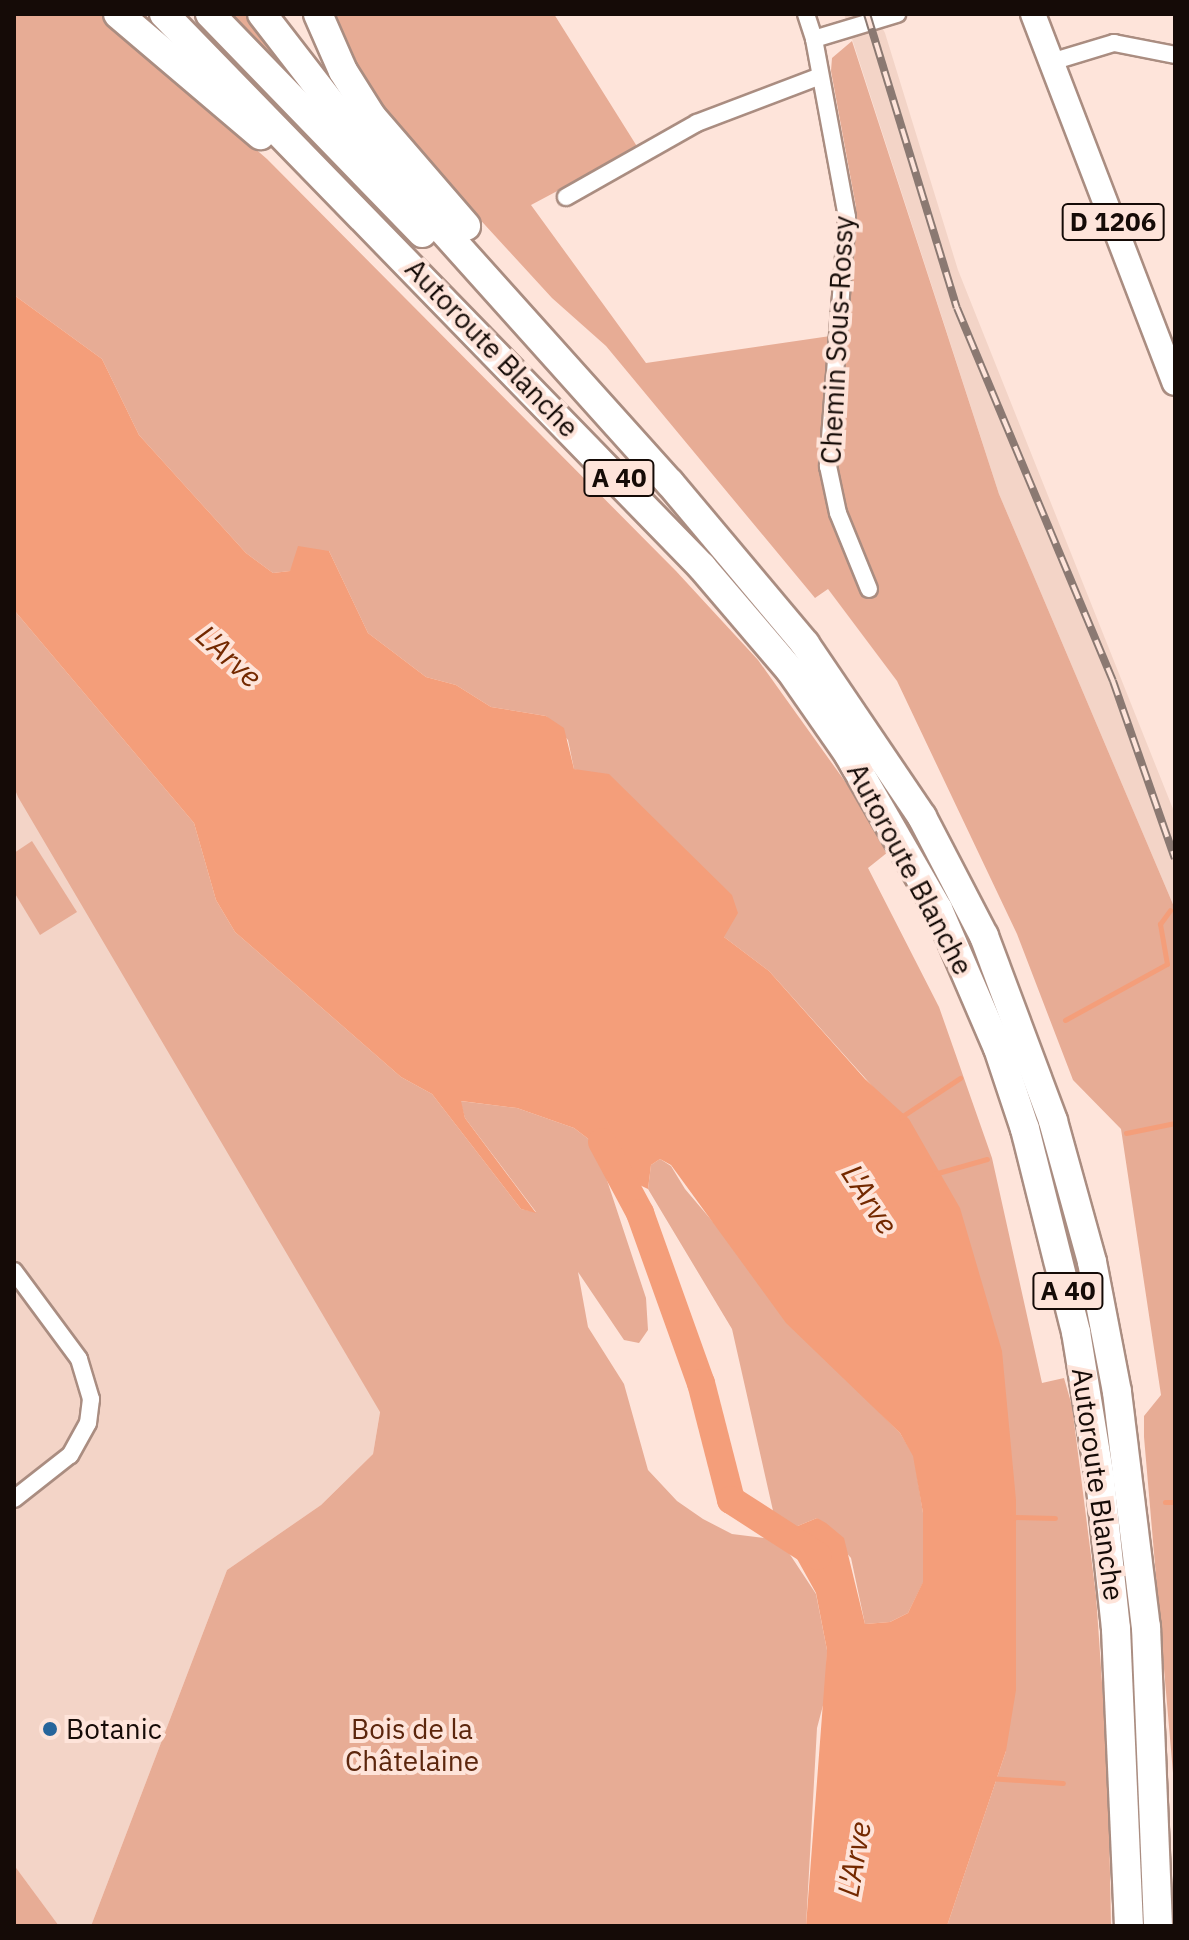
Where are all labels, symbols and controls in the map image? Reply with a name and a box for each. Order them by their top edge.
road number: D 1206 [1061,200,1165,244]
street label: Chemin Sous-Rossy [814,215,860,465]
street label: Autoroute Blanche [398,252,586,444]
road number: A 40 [583,456,655,500]
water label: L'Arve [189,617,269,695]
street label: Autoroute Blanche [840,757,980,981]
water label: L'Arve [834,1157,906,1241]
road number: A 40 [1032,1269,1104,1313]
street label: Autoroute Blanche [1065,1365,1131,1603]
place label: Botanic [66,1712,162,1746]
park label: Bois de la Châtelaine [345,1712,479,1778]
marker: Botanic [41,1720,59,1738]
water label: L'Arve [830,1819,878,1899]

